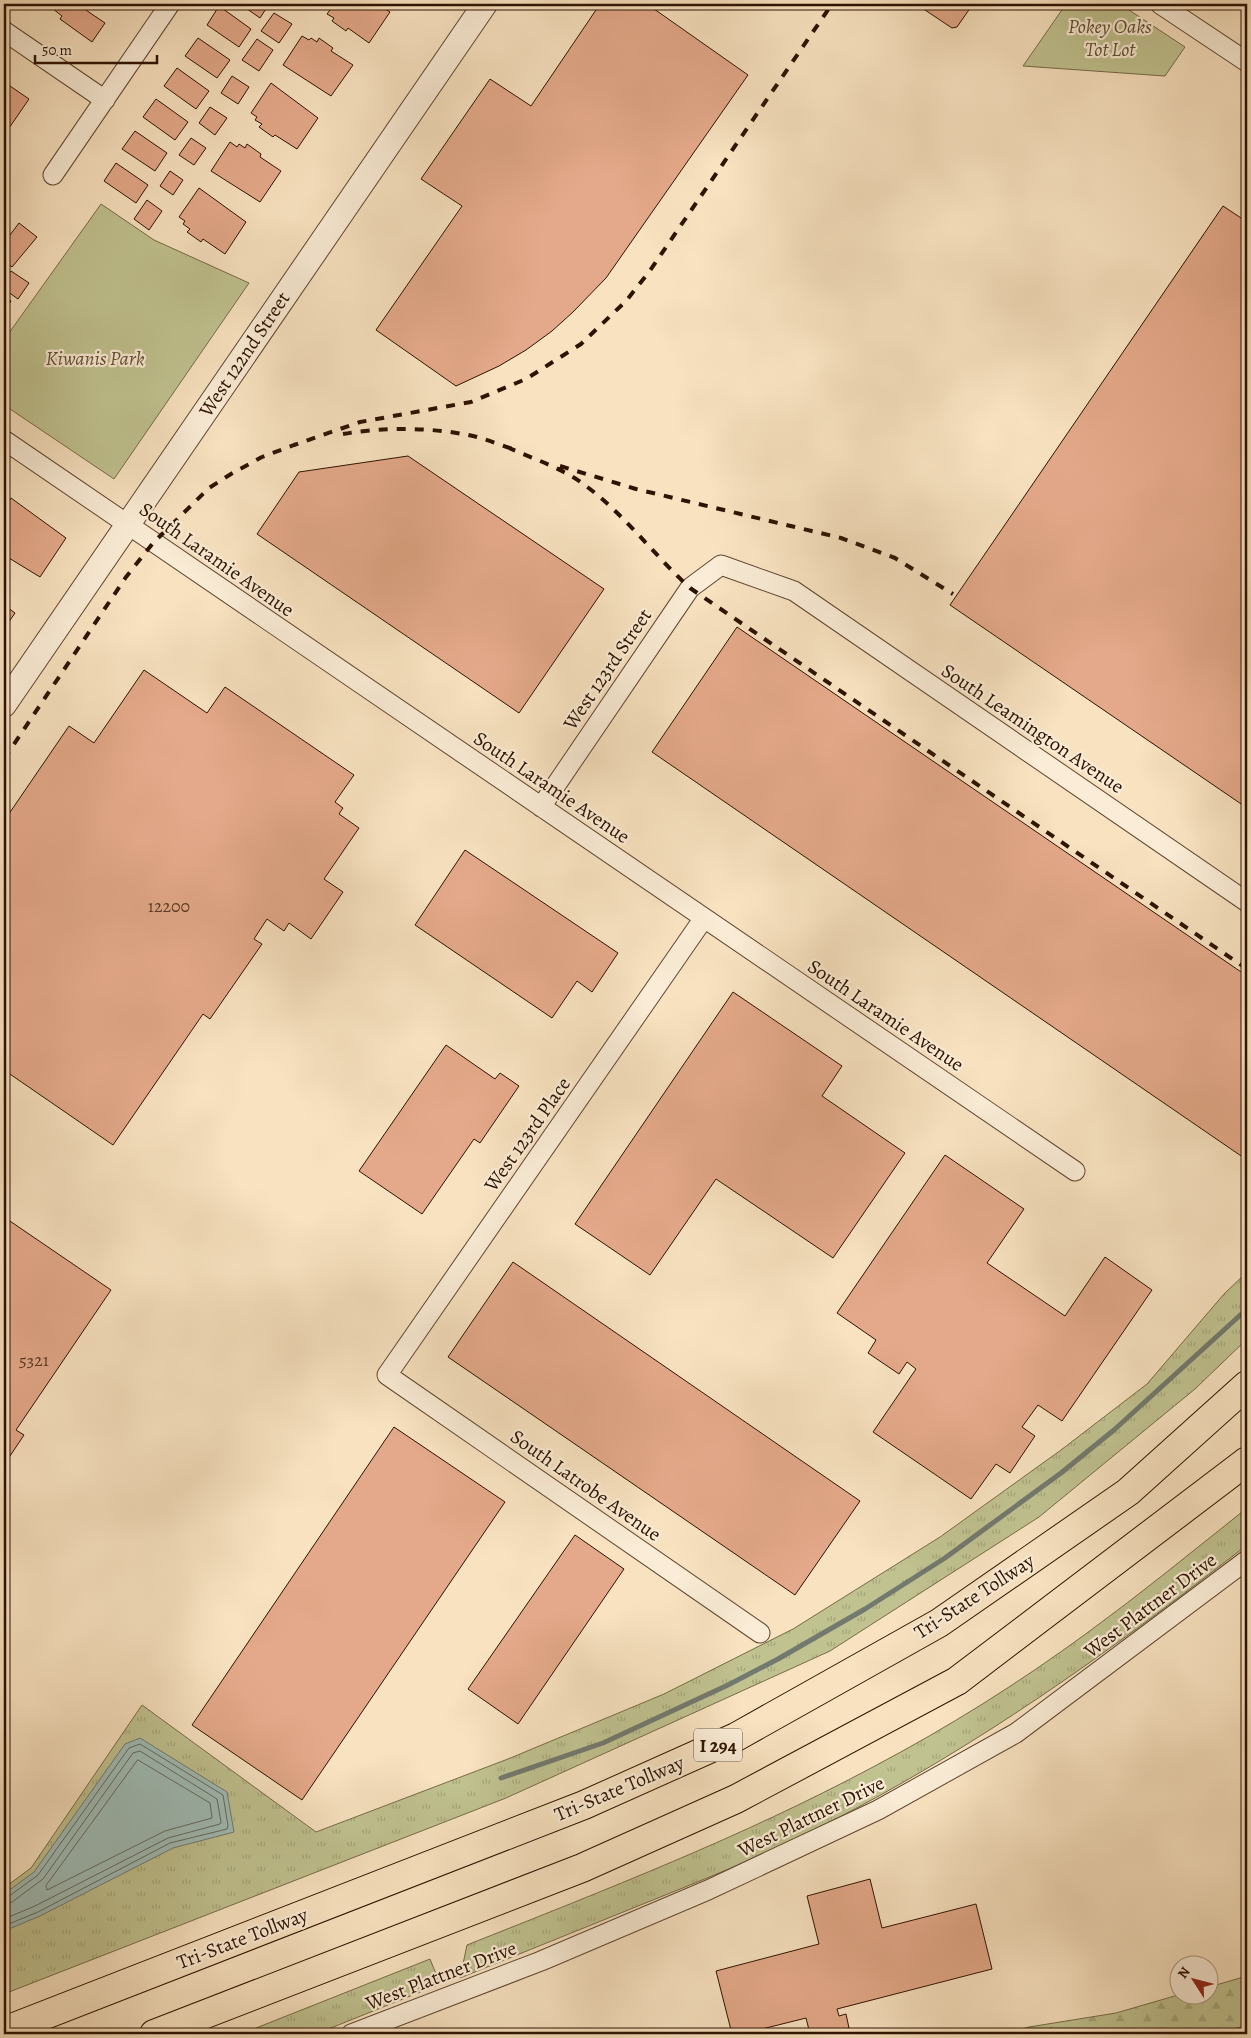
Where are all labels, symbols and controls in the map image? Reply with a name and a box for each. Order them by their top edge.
park label: Pokey Oaks Tot Lot [1068,13,1152,63]
scale bar [35,32,158,64]
text: 50 m [42,40,72,60]
street label: West 122nd Street [192,286,296,423]
park label: Kiwanis Park [45,345,145,372]
street label: South Laramie Avenue [134,496,300,623]
street label: West 123rd Street [556,603,658,736]
street label: South Leamington Avenue [936,657,1129,800]
street label: South Laramie Avenue [468,725,635,850]
house number: 12200 [148,894,190,918]
street label: South Laramie Avenue [802,953,969,1078]
street label: West 123rd Place [477,1072,577,1198]
house number: 5321 [19,1348,49,1372]
street label: South Latrobe Avenue [505,1423,667,1548]
street label: Tri-State Tollway [909,1547,1041,1645]
street label: West Plattner Drive [1078,1547,1222,1665]
road number: I 294 [694,1728,742,1762]
street label: Tri-State Tollway [550,1749,689,1828]
street label: West Plattner Drive [733,1769,889,1864]
street label: Tri-State Tollway [173,1901,313,1976]
street label: West Plattner Drive [361,1934,521,2017]
north arrow [1168,1956,1218,2006]
text: N [1173,1963,1195,1982]

